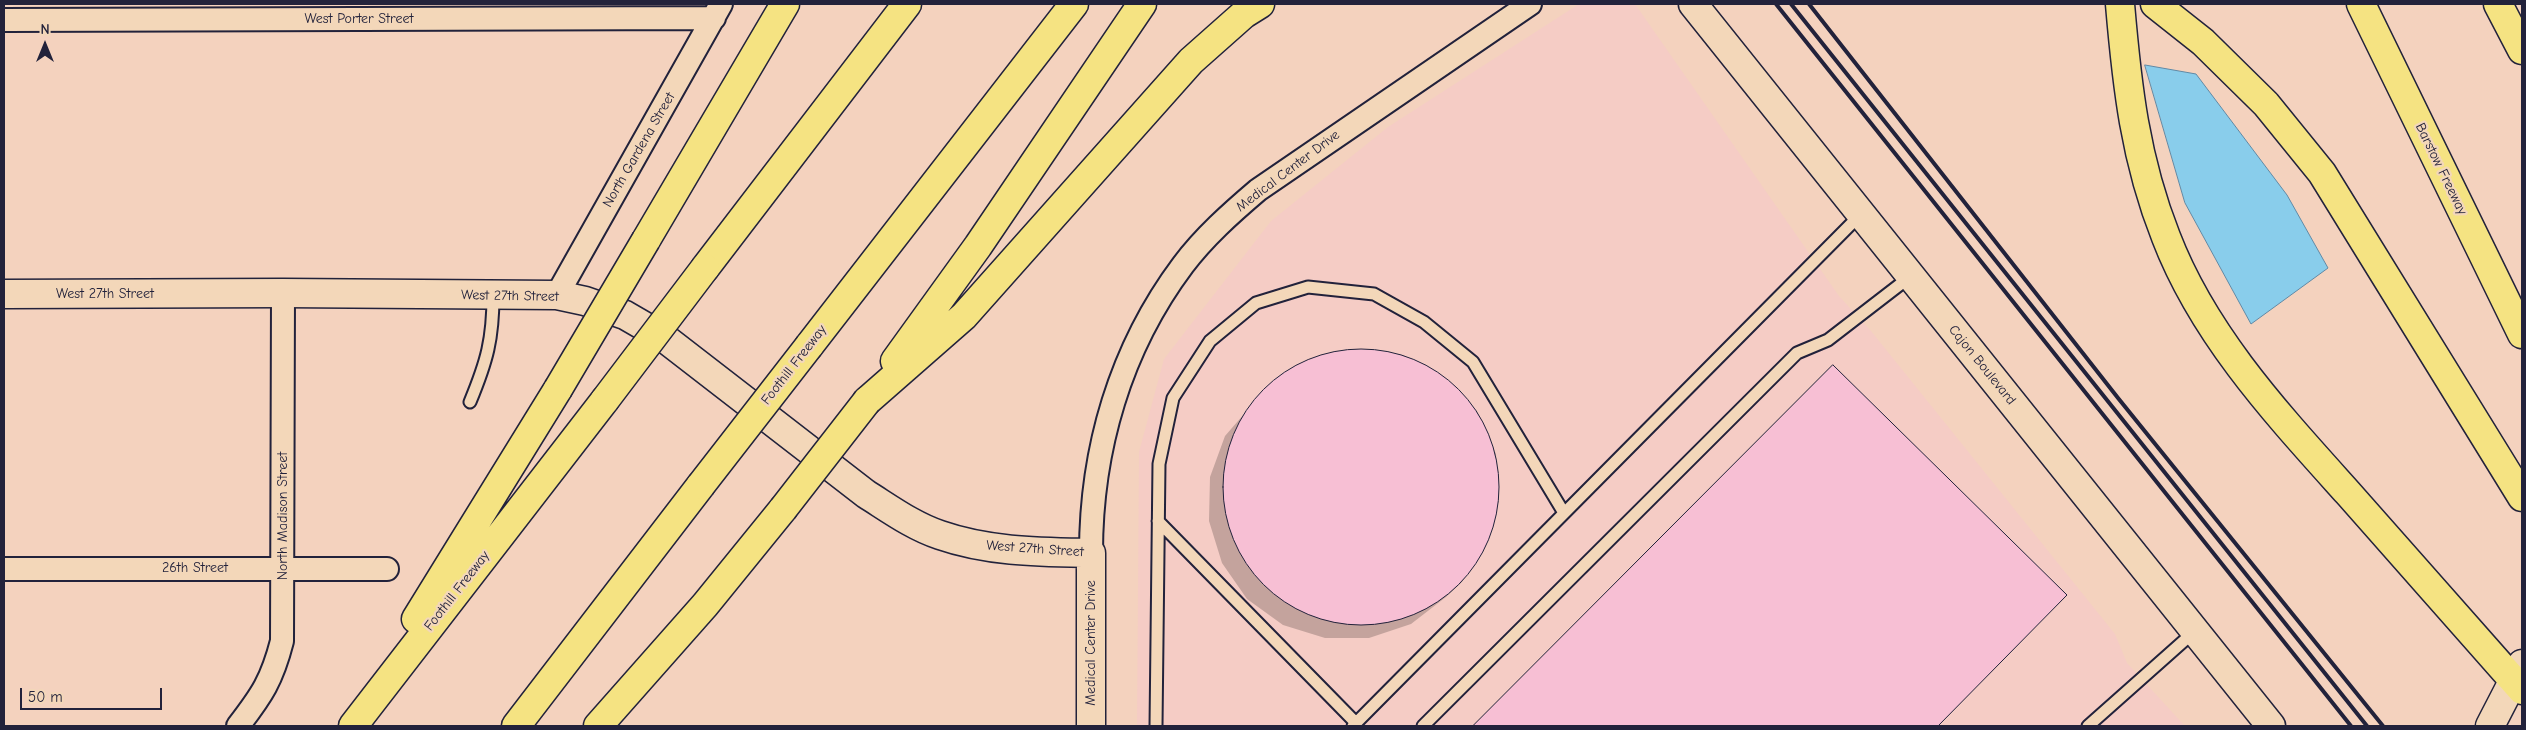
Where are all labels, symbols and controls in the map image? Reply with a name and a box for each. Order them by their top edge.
street label: West Porter Street [305,11,413,27]
north arrow [20,20,70,70]
text: N [40,21,50,38]
street label: North Gardena Street [599,90,679,210]
street label: Barstow Freeway [2411,120,2471,218]
street label: Medical Center Drive [1233,127,1343,215]
street label: West 27th Street [56,286,154,302]
street label: West 27th Street [461,287,559,305]
street label: Foothill Freeway [758,322,830,408]
street label: Cajon Boulevard [1945,322,2019,408]
street label: North Madison Street [275,452,291,580]
street label: West 27th Street [986,537,1084,561]
street label: Foothill Freeway [421,548,493,634]
street label: 26th Street [162,560,228,576]
street label: Medical Center Drive [1083,580,1099,706]
scale bar [22,678,165,710]
text: 50 m [28,688,63,706]

